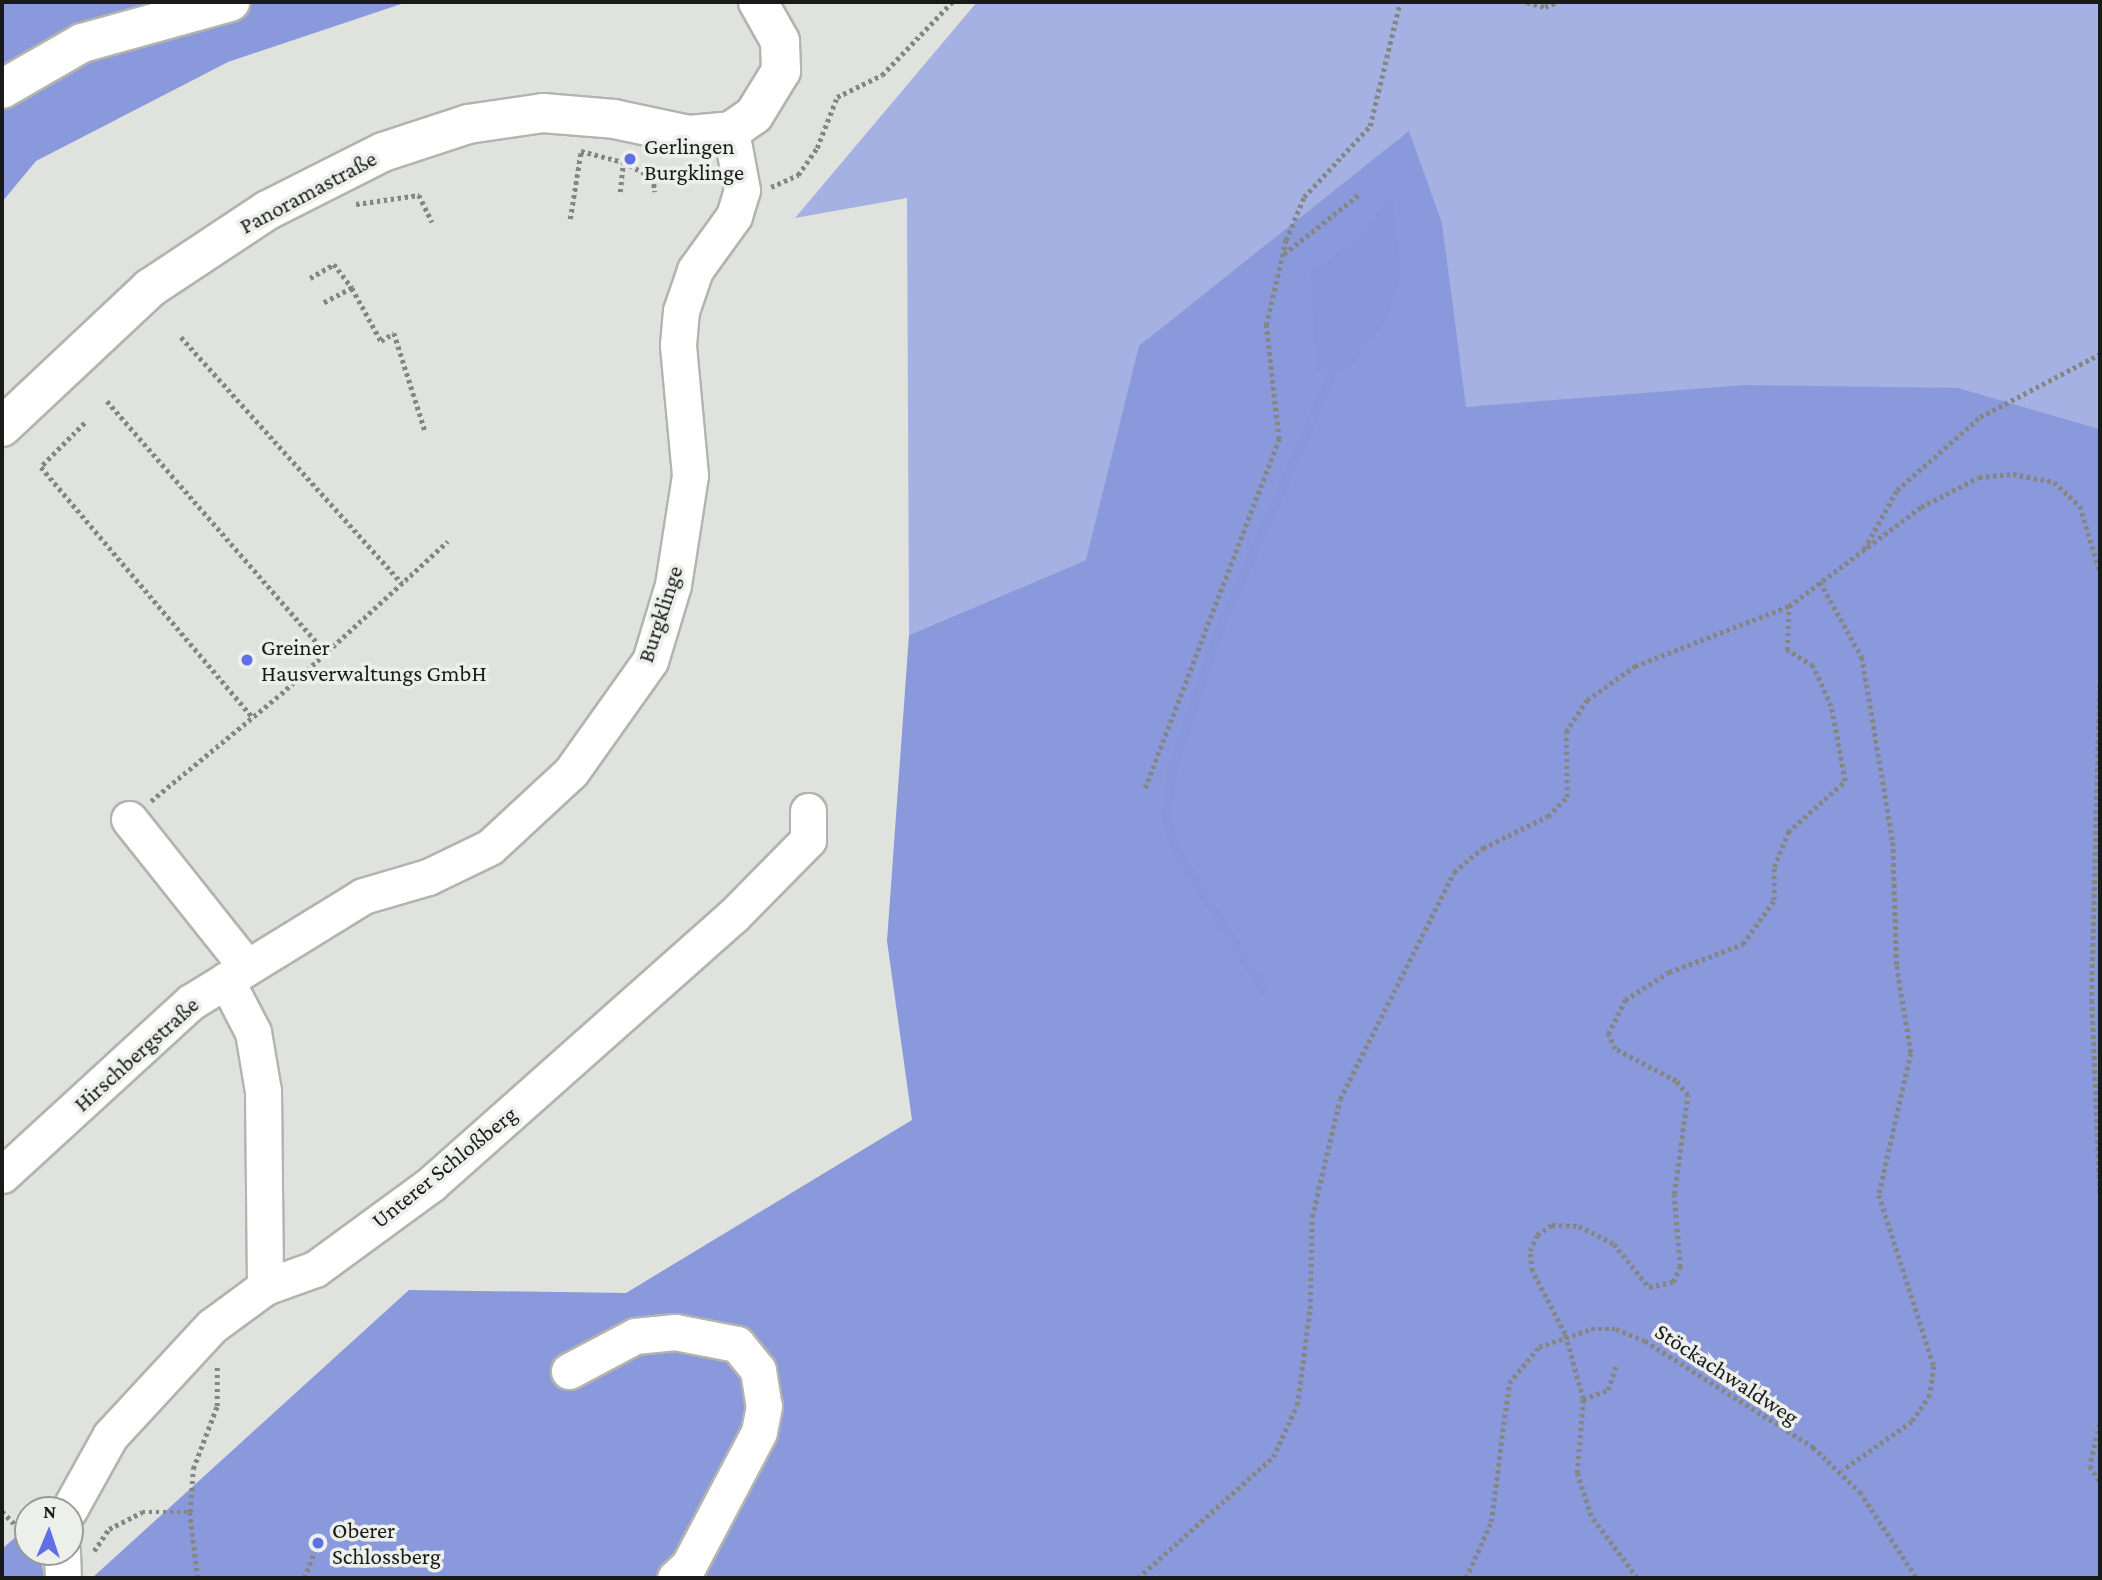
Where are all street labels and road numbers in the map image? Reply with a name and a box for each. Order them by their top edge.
street label: Panoramastraße [235,144,381,240]
street label: Burgklinge [631,562,689,666]
street label: Hirschbergstraße [68,991,204,1117]
street label: Unterer Schloßberg [366,1100,522,1234]
street label: Stöckachwaldweg [1650,1317,1804,1431]

